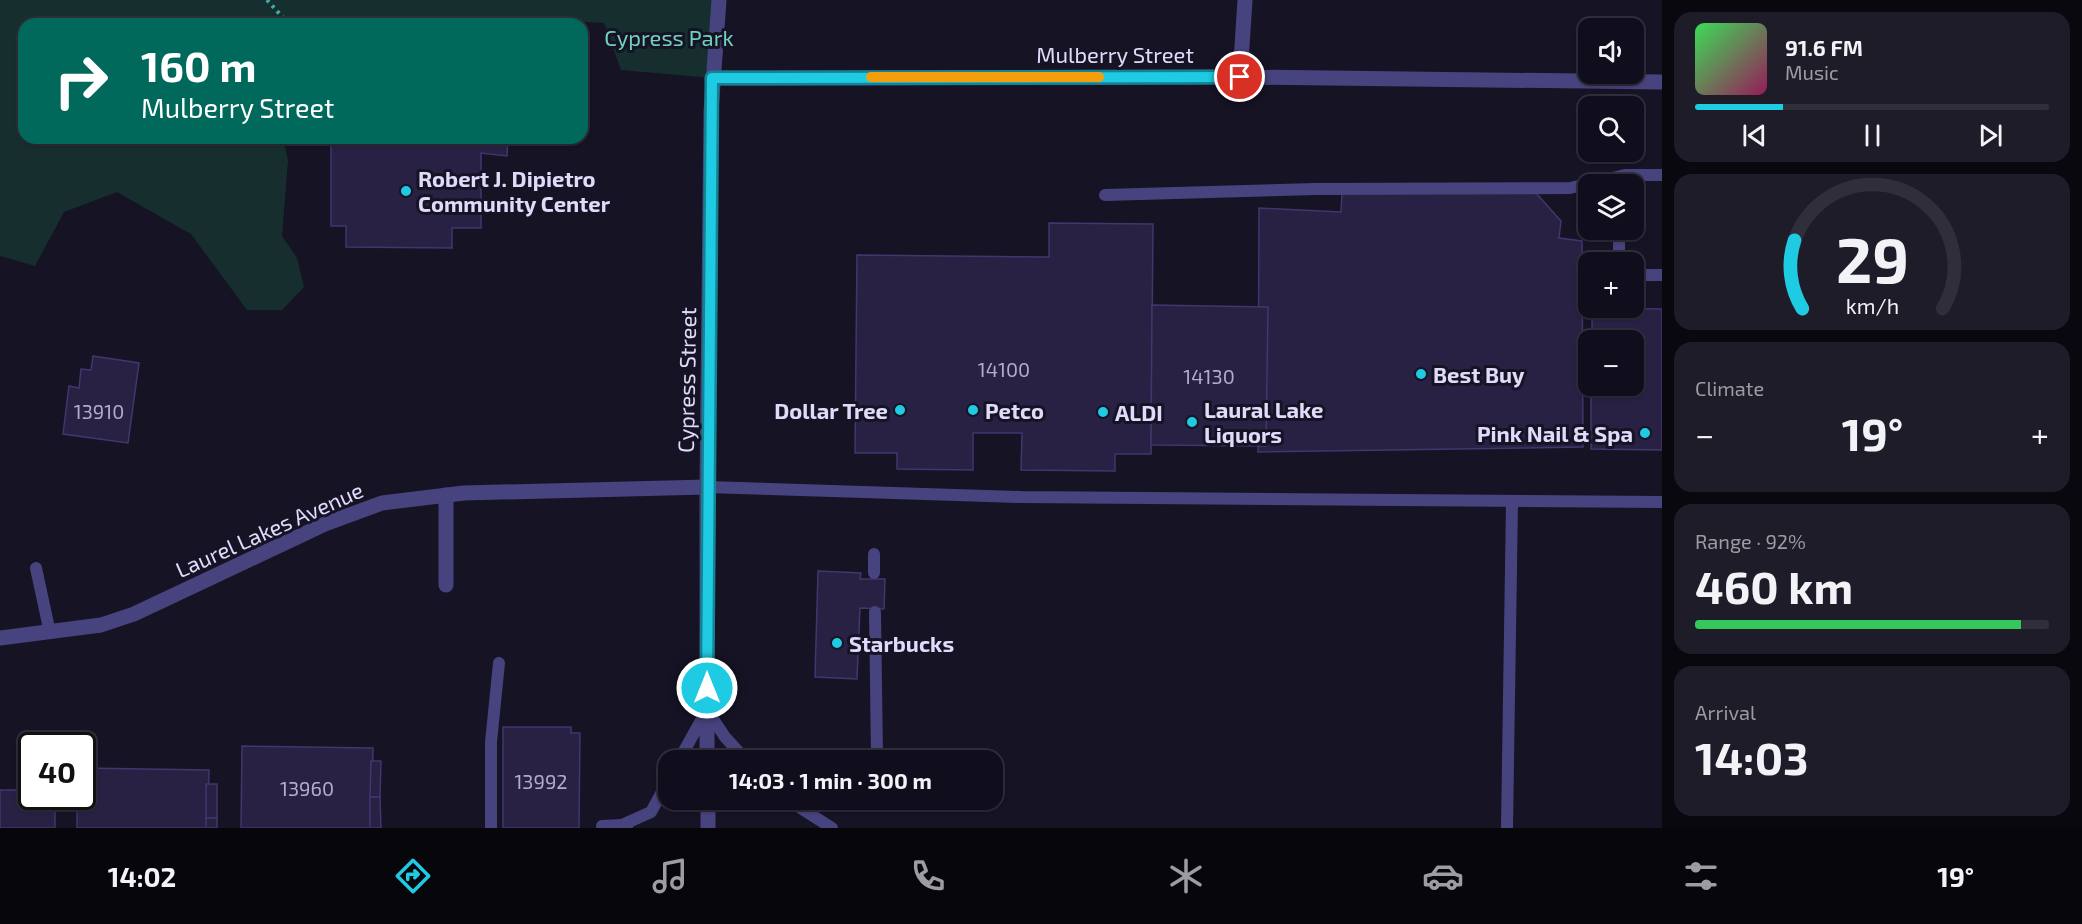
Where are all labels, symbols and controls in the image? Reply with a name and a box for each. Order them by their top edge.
map controls [1578,18,1644,396]
button: sound [1578,18,1644,84]
park label: Cypress Park [604,24,734,50]
text: 91.6 FM [1785,34,1863,60]
text: 160 m [141,40,257,90]
street label: Mulberry Street [1036,41,1194,67]
icon: right [42,42,120,120]
pin [1214,51,1265,102]
icon: arrive [1223,60,1256,93]
text: Music [1785,60,1839,84]
text: Mulberry Street [141,91,334,123]
button: search [1578,96,1644,162]
icon: previous [1738,119,1771,152]
icon: pause [1856,119,1889,152]
icon: next [1974,119,2007,152]
place label: Robert J. Dipietro Community Center [418,165,611,217]
button: layers [1578,174,1644,240]
marker: Robert J. Dipietro Community Center [399,184,413,198]
text: 29 [1835,221,1909,296]
button: + [1578,252,1644,318]
text: km/h [1845,293,1899,318]
street label: Cypress Street [672,307,700,453]
button: − [1578,330,1644,396]
house number: 14100 [978,357,1030,381]
place label: Best Buy [1433,361,1525,388]
house number: 14130 [1183,364,1235,388]
marker: Best Buy [1414,367,1428,381]
text: Climate [1695,376,1764,400]
place label: Laural Lake Liquors [1204,396,1323,447]
place label: Dollar Tree [774,397,888,423]
place label: Petco [985,397,1044,423]
house number: 13910 [74,399,124,423]
place label: ALDI [1115,399,1163,425]
marker: Dollar Tree [893,403,907,417]
marker: Petco [966,403,980,417]
marker: ALDI [1096,405,1110,419]
text: 19° [1842,406,1903,460]
text: − [1695,414,1714,454]
text: + [2031,414,2049,454]
marker: Laural Lake Liquors [1185,415,1199,429]
place label: Pink Nail & Spa [1477,420,1633,446]
marker: Pink Nail & Spa [1638,426,1652,440]
street label: Laurel Lakes Avenue [171,476,367,582]
text: Range · 92% [1695,529,1806,553]
text: 460 km [1695,559,1853,613]
place label: Starbucks [849,630,954,656]
marker: Starbucks [830,636,844,650]
position arrow [675,656,739,720]
text: Arrival [1695,700,1756,724]
text: 14:03 [1695,730,1809,784]
speed limit sign: 40 [18,732,96,810]
text: 14:03 · 1 min · 300 m [729,767,932,793]
house number: 13992 [514,769,568,793]
house number: 13960 [280,776,334,800]
icon: directions [392,855,434,897]
icon: music [649,855,691,897]
icon: phone [907,855,949,897]
icon: climate [1165,855,1207,897]
icon: car [1422,855,1464,897]
icon: filters [1680,855,1722,897]
text: 14:02 [108,860,176,892]
text: 19° [1937,860,1974,892]

